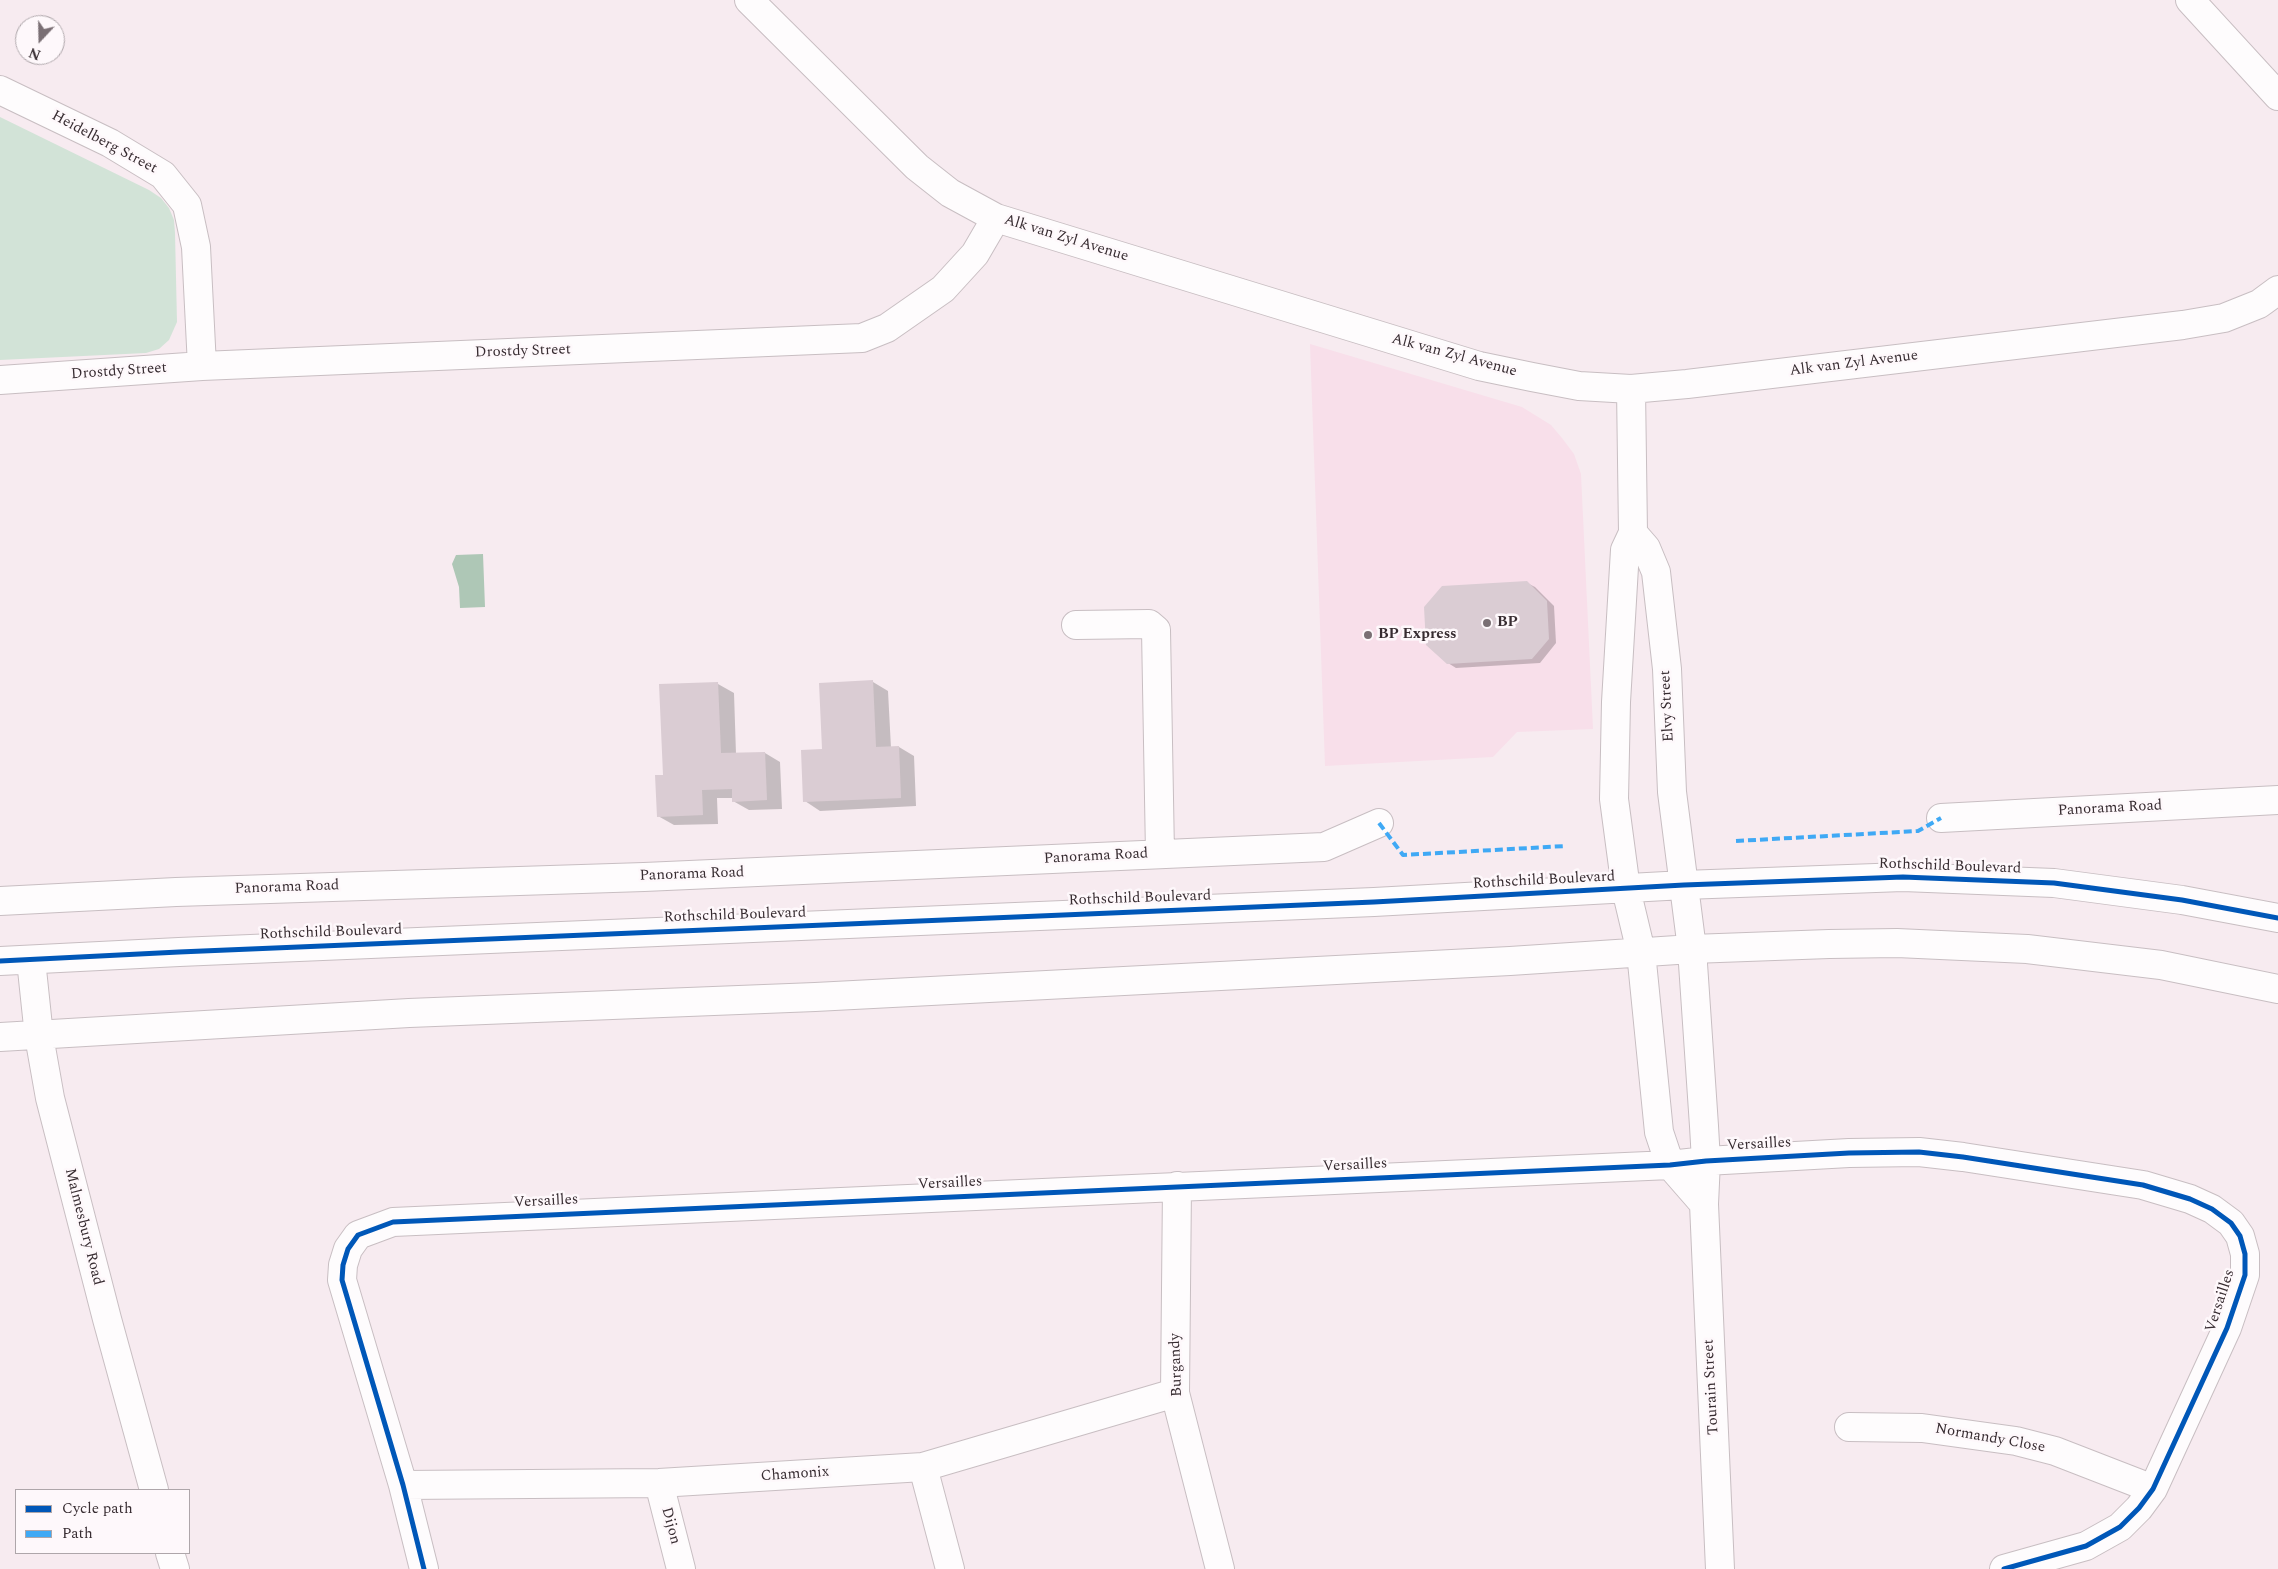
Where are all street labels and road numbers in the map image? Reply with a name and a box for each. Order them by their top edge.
street label: Heidelberg Street [48,108,160,178]
street label: Alk van Zyl Avenue [1002,212,1130,266]
street label: Alk van Zyl Avenue [1389,331,1519,381]
street label: Drostdy Street [475,341,571,363]
street label: Alk van Zyl Avenue [1789,347,1919,381]
street label: Drostdy Street [70,360,168,384]
street label: Elvy Street [1657,670,1679,742]
street label: Panorama Road [2057,797,2163,821]
street label: Panorama Road [1043,845,1149,869]
street label: Rothschild Boulevard [1878,856,2022,878]
street label: Panorama Road [639,864,745,886]
street label: Rothschild Boulevard [1472,868,1616,894]
street label: Panorama Road [234,877,340,899]
street label: Rothschild Boulevard [1068,888,1212,910]
street label: Rothschild Boulevard [663,905,807,927]
street label: Rothschild Boulevard [259,922,403,944]
street label: Versailles [1726,1134,1792,1156]
street label: Versailles [1322,1155,1388,1177]
street label: Malmesbury Road [60,1167,106,1287]
street label: Versailles [917,1173,983,1195]
street label: Versailles [513,1191,579,1213]
street label: Versailles [2202,1267,2240,1335]
street label: Burgandy [1167,1333,1187,1397]
street label: Tourain Street [1701,1339,1723,1435]
street label: Normandy Close [1934,1420,2046,1458]
street label: Chamonix [760,1464,830,1486]
street label: Dijon [656,1505,684,1547]

